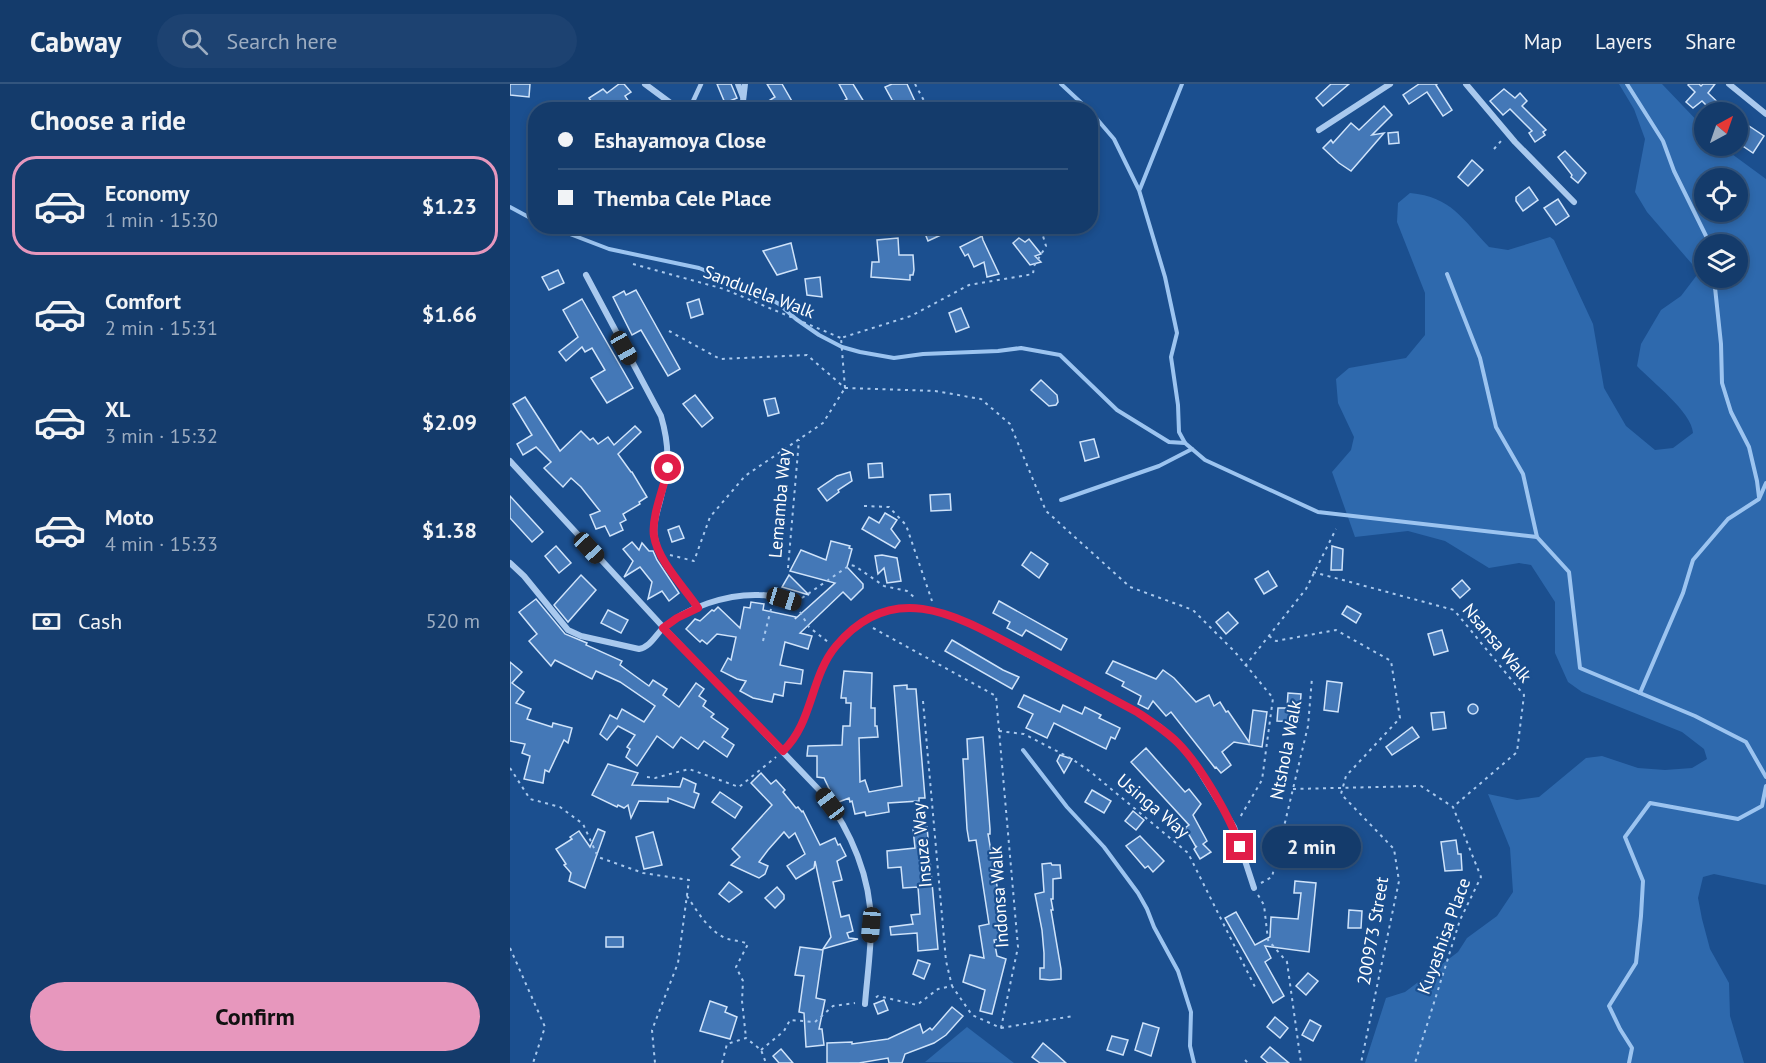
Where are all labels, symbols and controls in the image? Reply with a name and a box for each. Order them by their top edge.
search box [157,14,577,68]
text: Cabway [30,23,121,60]
icon: search [178,25,211,58]
text: Search here [226,27,337,55]
text: Map [1524,28,1562,55]
text: Layers [1595,28,1652,55]
text: Share [1685,28,1736,55]
north arrow [1694,102,1748,156]
map controls [1694,102,1748,288]
text: Choose a ride [30,103,186,137]
text: Eshayamoya Close [594,126,766,154]
button: locate [1694,168,1748,222]
icon: car [33,179,87,233]
text: Economy [105,179,189,207]
text: Themba Cele Place [594,184,772,212]
text: $1.23 [422,192,477,220]
text: 1 min · 15:30 [105,207,218,233]
button: layers [1694,234,1748,288]
street label: Sandulela Walk [700,260,819,323]
icon: car [33,287,87,341]
text: Comfort [105,287,181,315]
text: $1.66 [422,300,477,328]
text: 2 min · 15:31 [105,315,218,341]
car [607,328,641,368]
icon: car [33,395,87,449]
text: XL [105,395,130,423]
text: $2.09 [422,408,477,436]
text: 3 min · 15:32 [105,423,218,449]
street label: Lemamba Way [763,446,796,559]
route start [654,454,681,481]
icon: car [33,503,87,557]
text: Moto [105,503,154,531]
text: $1.38 [422,516,477,544]
car [570,529,608,567]
text: 4 min · 15:33 [105,531,218,557]
car [764,585,804,613]
street label: Nsansa Walk [1458,598,1537,687]
icon: cash [30,605,63,638]
text: Cash [78,607,122,635]
text: 520 m [426,608,480,634]
street label: Ntshola Walk [1265,698,1306,802]
street label: Usinga Way [1112,768,1195,843]
car [812,784,848,824]
street label: Insuze Way [906,801,937,888]
callout: 2 min [1261,826,1360,868]
route end [1226,833,1253,860]
text: 2 min [1287,834,1336,860]
street label: Indonsa Walk [983,845,1014,949]
street label: 200973 Street [1352,875,1393,987]
street label: Kuyashisa Place [1412,875,1475,997]
car [860,906,882,944]
button: Confirm [30,982,480,1051]

